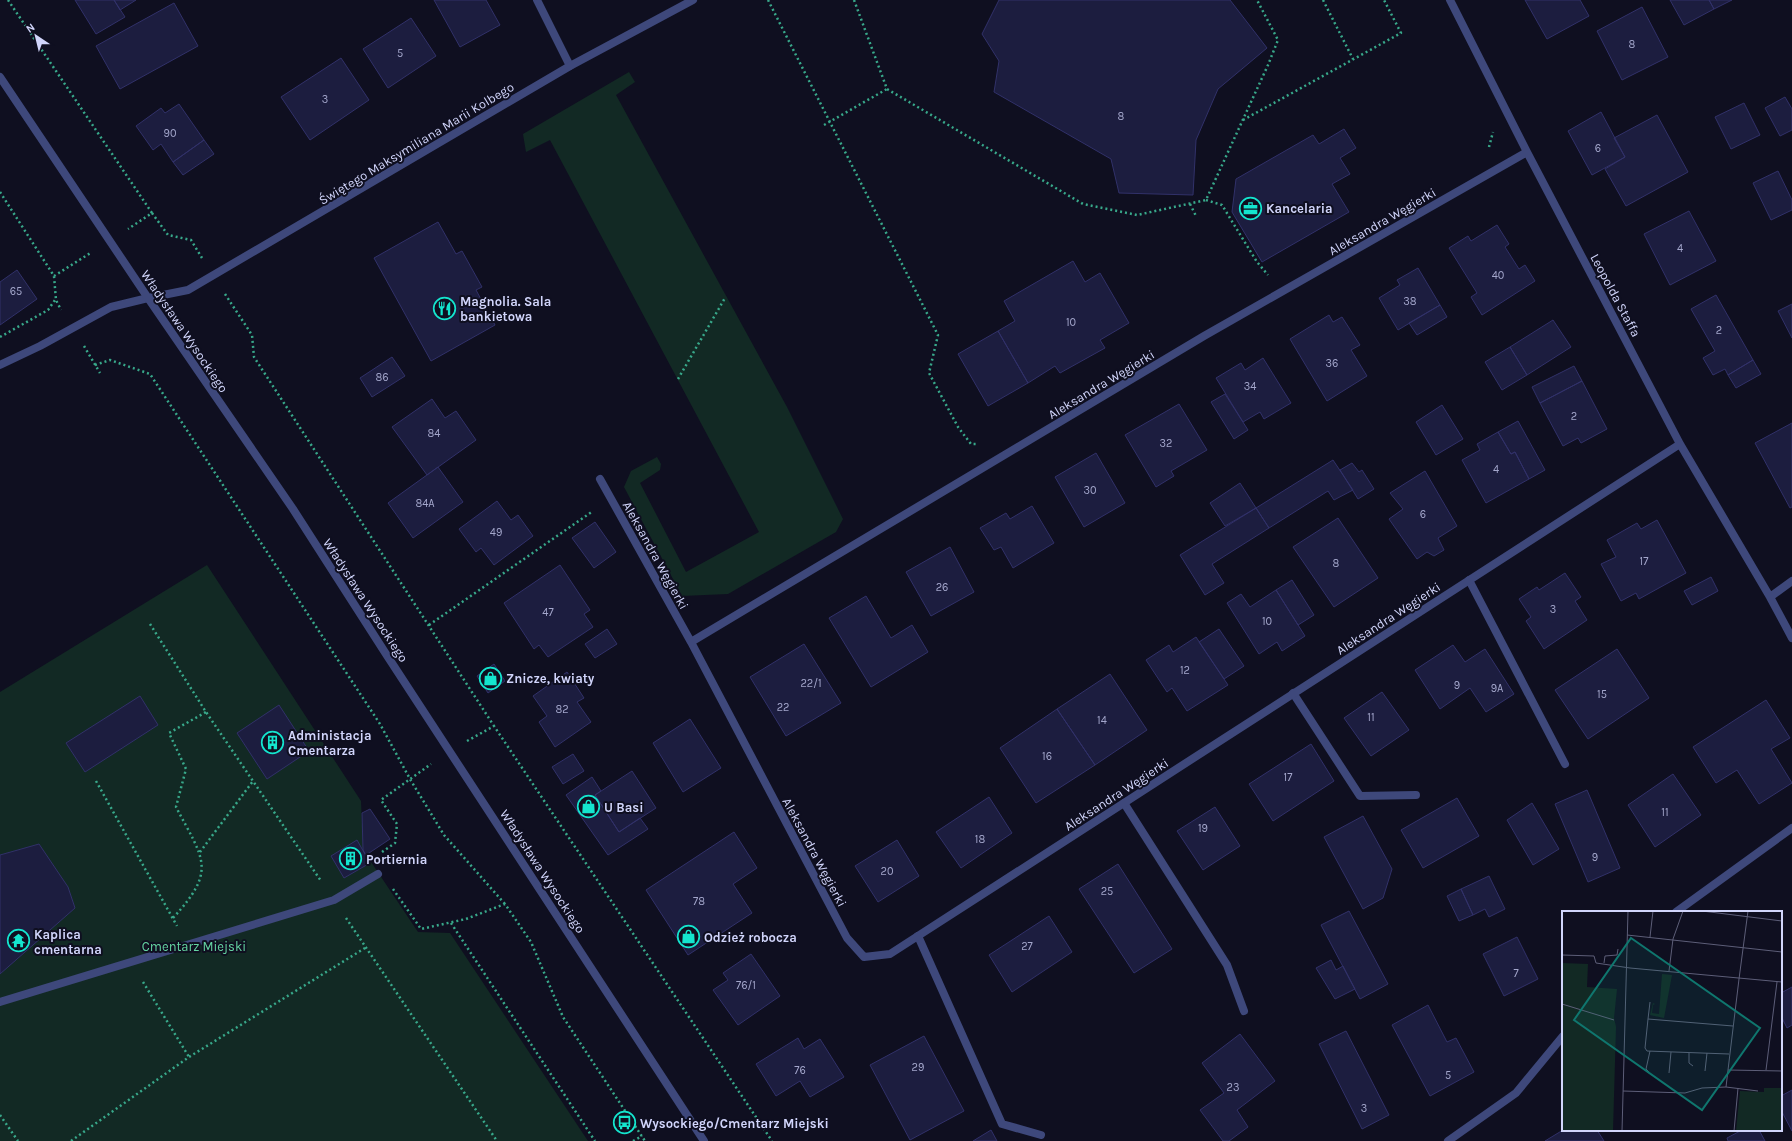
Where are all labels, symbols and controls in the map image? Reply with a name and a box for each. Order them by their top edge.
north arrow [16,16,56,56]
text: N [24,21,38,36]
house number: 8 [1629,38,1636,51]
house number: 5 [397,47,403,60]
street label: Świętego Maksymiliana Marii Kolbego [315,78,517,208]
house number: 3 [322,93,328,106]
house number: 8 [1118,110,1125,123]
house number: 90 [164,127,176,140]
house number: 6 [1595,142,1601,155]
street label: Aleksandra Węgierki [1326,185,1439,258]
office icon: Kancelaria [1238,195,1264,221]
place label: Kancelaria [1266,201,1333,216]
house number: 4 [1677,242,1683,255]
street label: Leopolda Staffa [1587,251,1644,339]
street label: Władysława Wysockiego [138,267,231,395]
house number: 40 [1492,269,1504,282]
house number: 65 [10,285,22,298]
place label: Magnolia. Sala bankietowa [460,294,551,324]
restaurant icon: Magnolia. Sala bankietowa [431,295,457,321]
house number: 38 [1403,295,1417,308]
house number: 10 [1066,316,1076,329]
house number: 2 [1716,324,1722,337]
street label: Aleksandra Węgierki [1045,347,1157,422]
house number: 36 [1326,357,1338,370]
house number: 86 [375,371,389,384]
house number: 34 [1244,380,1256,393]
house number: 2 [1571,410,1577,423]
house number: 84 [428,427,440,440]
house number: 32 [1160,437,1172,450]
house number: 4 [1493,463,1499,476]
house number: 30 [1083,484,1097,497]
house number: 84A [415,497,435,510]
street label: Aleksandra Węgierki [620,499,692,612]
house number: 6 [1420,508,1426,521]
house number: 49 [490,526,502,539]
street label: Władysława Wysockiego [320,536,411,665]
house number: 17 [1640,555,1648,568]
house number: 8 [1333,557,1340,570]
street label: Aleksandra Węgierki [1333,579,1443,658]
house number: 26 [936,581,948,594]
house number: 3 [1550,603,1556,616]
house number: 47 [542,606,554,619]
house number: 10 [1262,615,1272,628]
house number: 12 [1180,664,1190,677]
shop icon: Znicze, kwiaty [478,665,504,691]
place label: Znicze, kwiaty [506,671,595,686]
house number: 22/1 [800,677,822,690]
house number: 9 [1454,679,1460,692]
house number: 9A [1491,682,1504,695]
house number: 15 [1597,688,1607,701]
house number: 22 [777,701,789,714]
house number: 82 [555,703,569,716]
house number: 11 [1367,711,1375,724]
house number: 14 [1097,714,1107,727]
place label: Administacja Cmentarza [288,728,372,758]
building icon: Administacja Cmentarza [260,729,286,755]
house number: 16 [1042,750,1052,763]
street label: Aleksandra Węgierki [1061,755,1171,834]
house number: 17 [1284,771,1292,784]
shop icon: U Basi [575,794,601,820]
street label: Aleksandra Węgierki [779,795,850,909]
place label: U Basi [604,800,643,815]
house number: 11 [1661,806,1669,819]
street label: Władysława Wysockiego [497,807,588,936]
house number: 19 [1198,822,1208,835]
house number: 18 [975,833,985,846]
building icon: Portiernia [338,846,364,872]
house number: 9 [1592,851,1598,864]
place label: Portiernia [366,852,427,867]
house number: 20 [881,865,893,878]
house number: 25 [1101,885,1113,898]
house number: 78 [693,895,705,908]
inset map [1562,911,1782,1131]
shop icon: Odzież robocza [676,924,702,950]
place label: Kaplica cmentarna [34,927,102,957]
temple icon: Kaplica cmentarna [6,928,32,954]
place label: Odzież robocza [704,930,797,945]
park label: Cmentarz Miejski [142,939,246,954]
house number: 27 [1021,940,1033,953]
house number: 7 [1513,967,1519,980]
house number: 76/1 [736,979,756,992]
house number: 29 [912,1061,924,1074]
house number: 76 [794,1064,806,1077]
house number: 5 [1445,1069,1451,1082]
house number: 23 [1227,1081,1239,1094]
house number: 3 [1361,1102,1367,1115]
bus stop icon: Wysockiego/Cmentarz Miejski [612,1110,638,1136]
place label: Wysockiego/Cmentarz Miejski [640,1116,829,1131]

